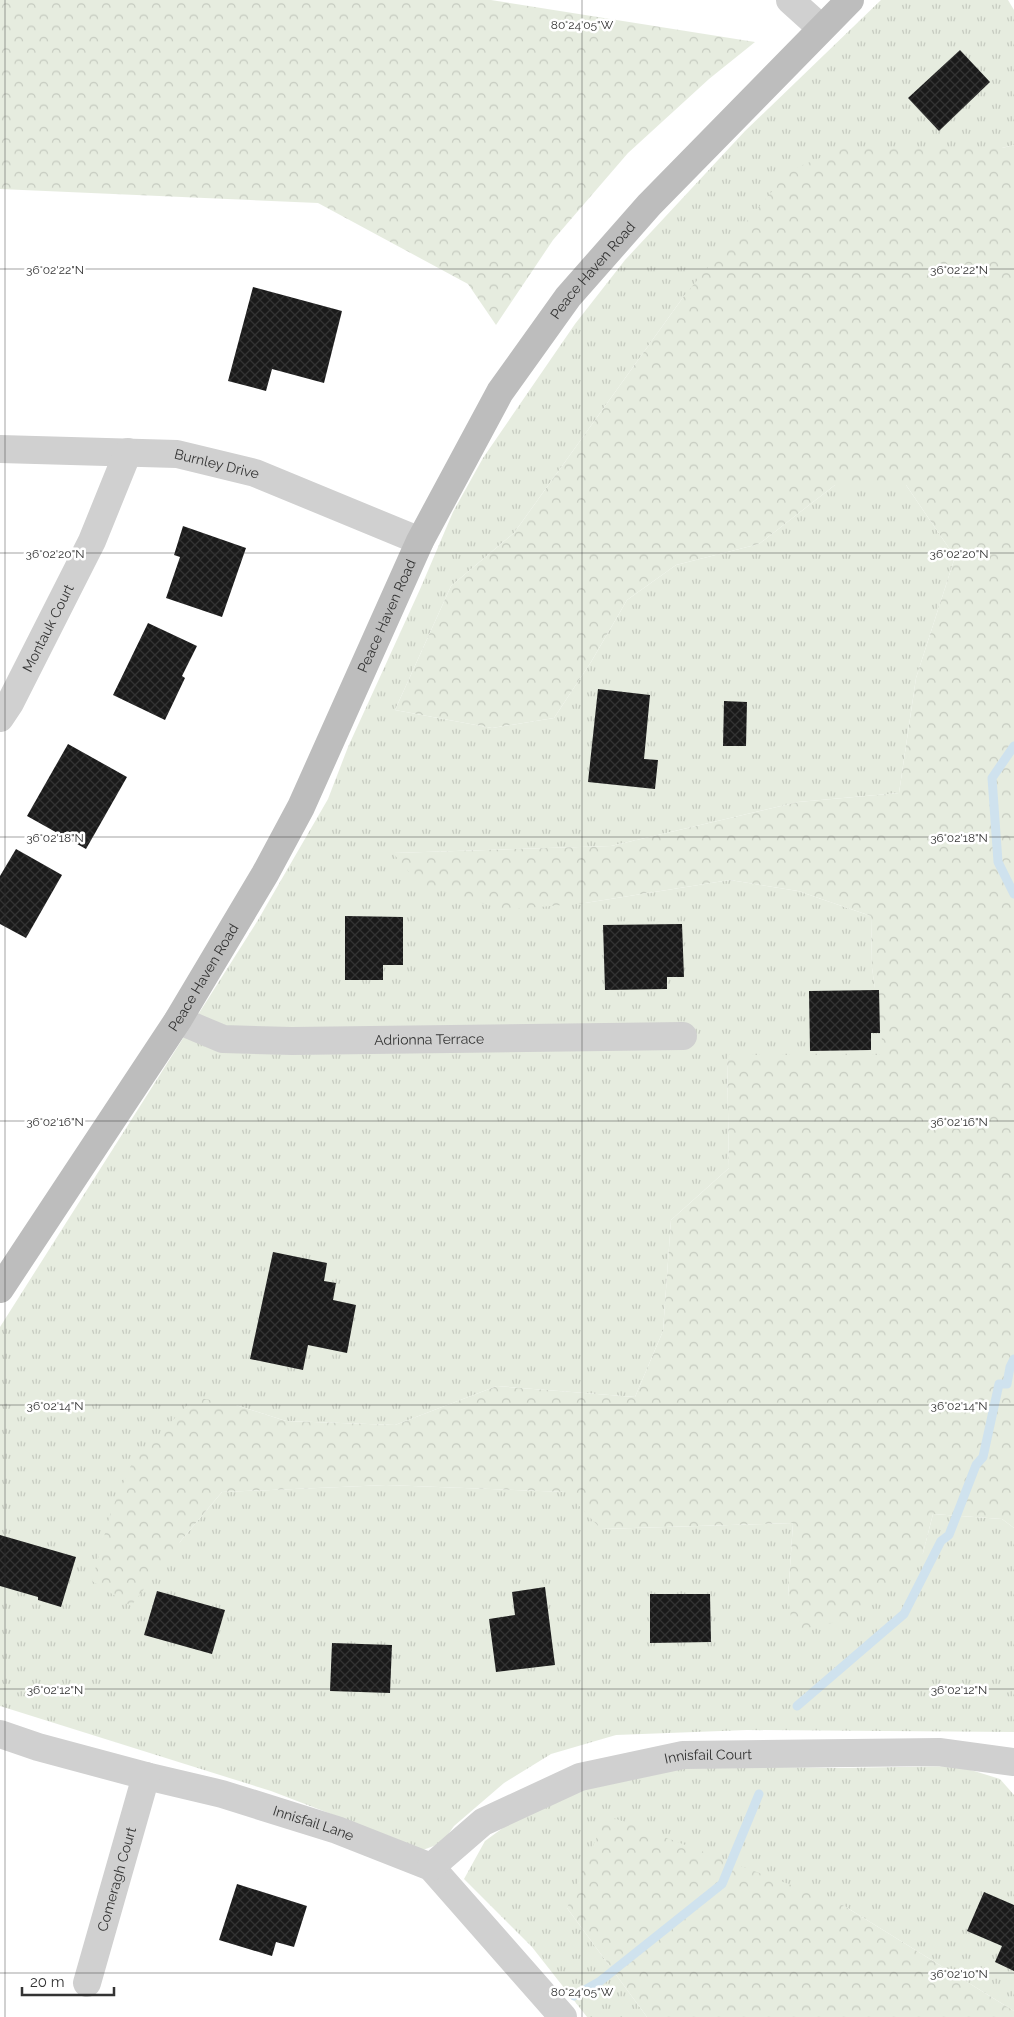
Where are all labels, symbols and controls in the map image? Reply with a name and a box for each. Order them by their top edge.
text: 80°24'05"W [551,18,614,32]
street label: Peace Haven Road [547,219,638,322]
text: 36°02'22"N [26,263,84,277]
text: 36°02'22"N [930,263,988,277]
street label: Burnley Drive [173,446,261,482]
text: 36°02'20"N [26,547,84,561]
text: 36°02'20"N [930,547,988,561]
street label: Peace Haven Road [354,557,419,675]
street label: Montauk Court [19,581,77,675]
text: 36°02'18"N [26,831,84,845]
text: 36°02'18"N [930,831,988,845]
street label: Peace Haven Road [165,921,241,1034]
street label: Adrionna Terrace [374,1031,484,1048]
text: 36°02'16"N [26,1115,84,1129]
text: 36°02'16"N [930,1115,988,1129]
text: 36°02'14"N [27,1399,83,1413]
text: 36°02'14"N [931,1399,987,1413]
text: 36°02'12"N [27,1683,83,1697]
text: 36°02'12"N [931,1683,987,1697]
street label: Innisfail Court [663,1746,752,1767]
street label: Innisfail Lane [271,1802,356,1844]
street label: Comeragh Court [94,1825,139,1933]
scale bar [22,1964,115,1996]
text: 36°02'10"N [930,1967,988,1981]
text: 20 m [30,1973,65,1991]
text: 80°24'05"W [551,1985,614,1999]

